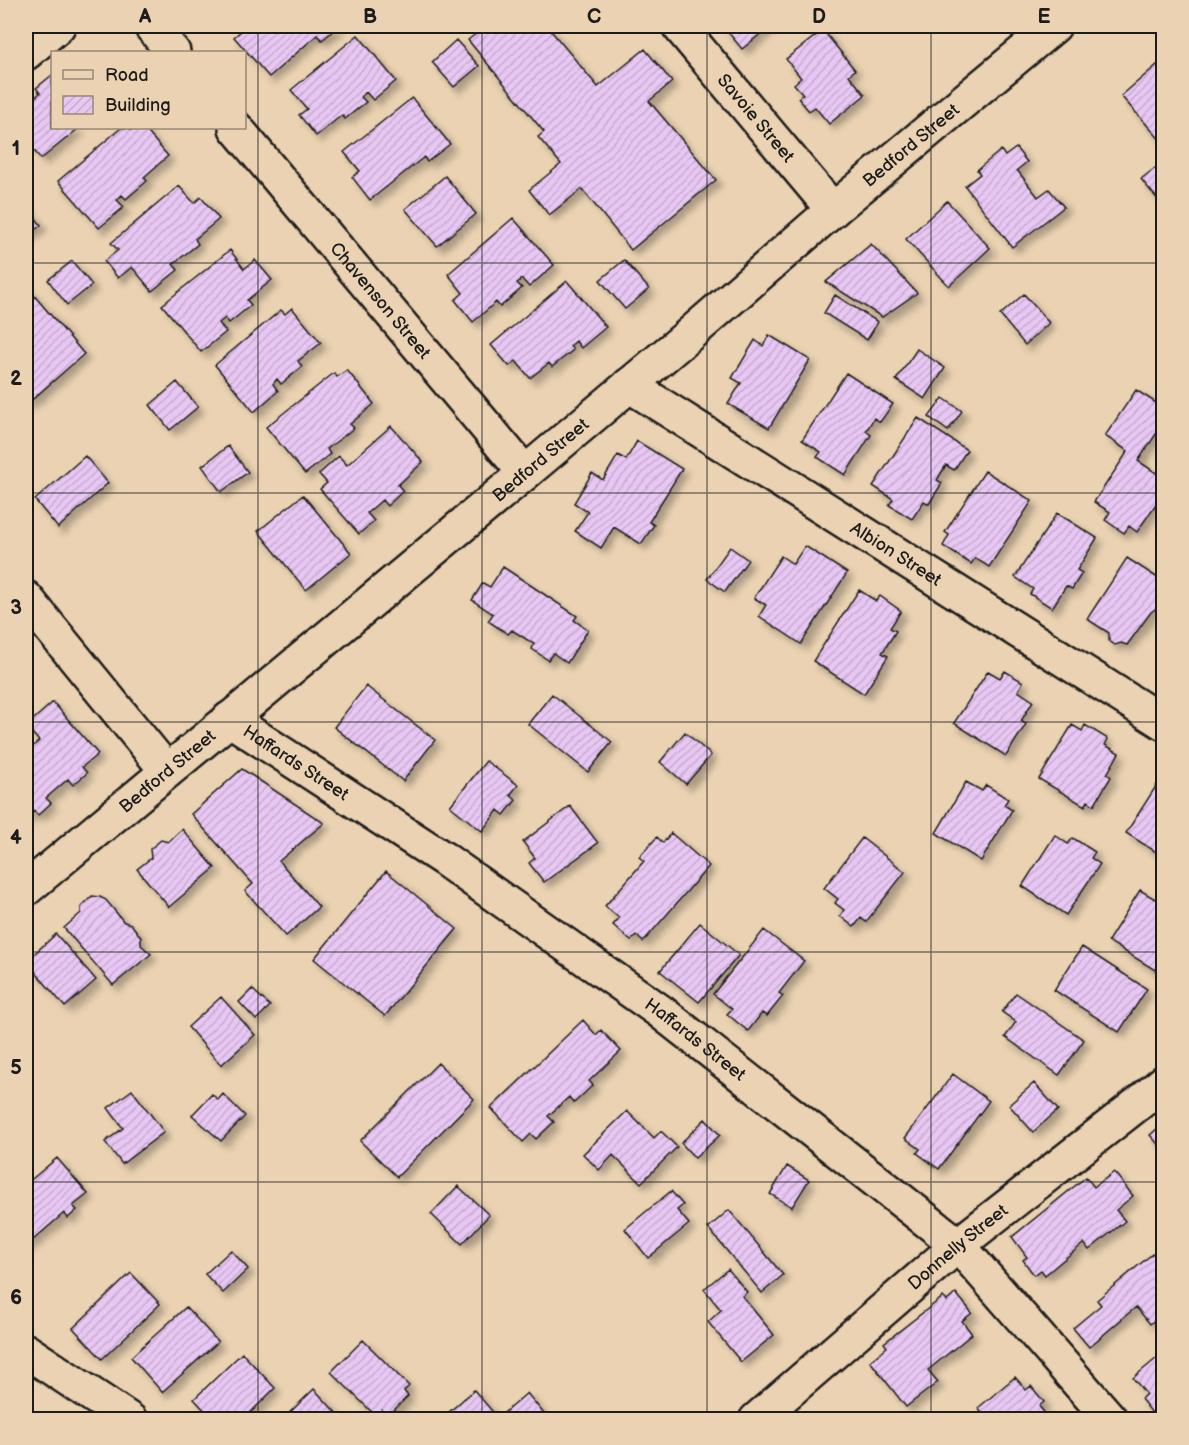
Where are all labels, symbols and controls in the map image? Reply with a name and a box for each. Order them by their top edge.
text: A [138,5,152,29]
text: B [363,5,377,29]
text: C [587,5,601,29]
text: D [812,5,826,29]
text: E [1038,5,1051,29]
legend [51,51,246,129]
text: Road [105,65,149,86]
street label: Savoie Street [713,70,799,167]
text: Building [105,95,171,116]
street label: Bedford Street [858,99,964,191]
text: 1 [12,137,20,161]
street label: Chavenson Street [326,238,436,363]
text: 2 [10,367,22,391]
street label: Bedford Street [488,413,593,506]
street label: Albion Street [847,517,946,591]
text: 3 [10,596,22,620]
street label: Haffards Street [239,721,353,805]
street label: Bedford Street [115,725,220,817]
text: 4 [10,826,22,850]
street label: Haffards Street [641,994,750,1085]
text: 5 [10,1056,22,1080]
street label: Donnelly Street [904,1199,1012,1294]
text: 6 [10,1286,22,1310]

